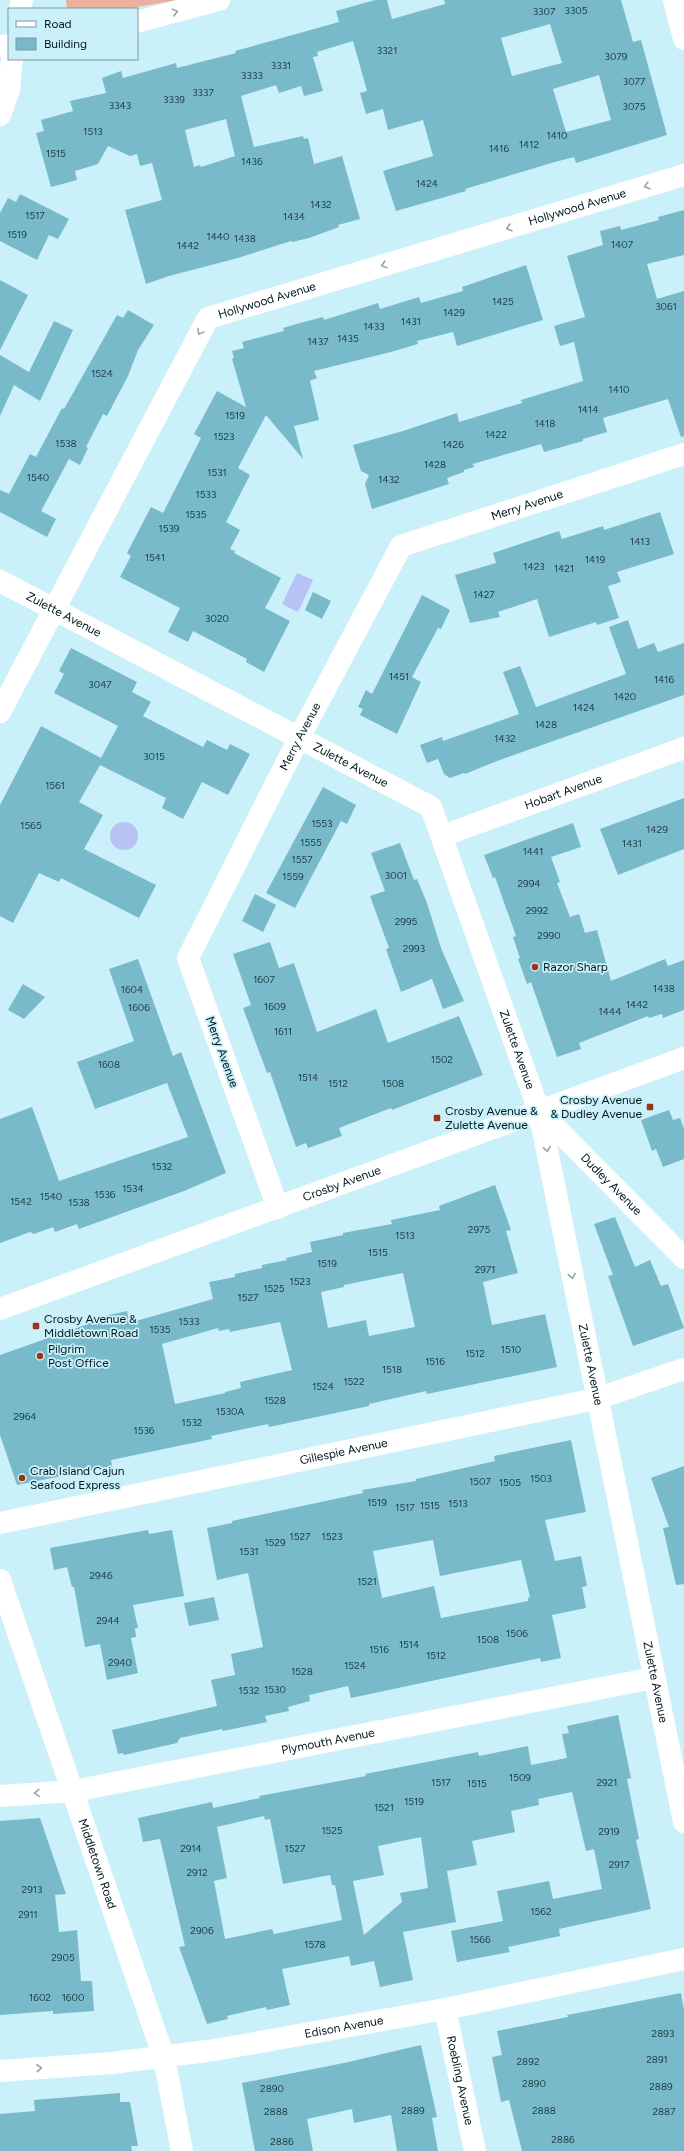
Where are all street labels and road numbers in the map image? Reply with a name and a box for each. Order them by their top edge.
street label: Hollywood Avenue [527,186,628,228]
street label: Hollywood Avenue [216,279,318,322]
street label: Merry Avenue [489,487,565,523]
street label: Zulette Avenue [24,589,104,640]
street label: Merry Avenue [277,700,324,773]
street label: Zulette Avenue [311,739,391,791]
street label: Hobart Avenue [523,771,604,812]
street label: Zulette Avenue [497,1008,538,1091]
street label: Merry Avenue [203,1015,241,1090]
street label: Dudley Avenue [578,1151,645,1218]
street label: Crosby Avenue [301,1163,383,1204]
street label: Zulette Avenue [576,1323,606,1407]
street label: Gillespie Avenue [298,1435,389,1467]
street label: Zulette Avenue [640,1640,671,1724]
street label: Plymouth Avenue [280,1725,376,1757]
street label: Middletown Road [75,1817,119,1911]
street label: Edison Avenue [303,2013,385,2041]
street label: Roebling Avenue [444,2035,476,2127]

